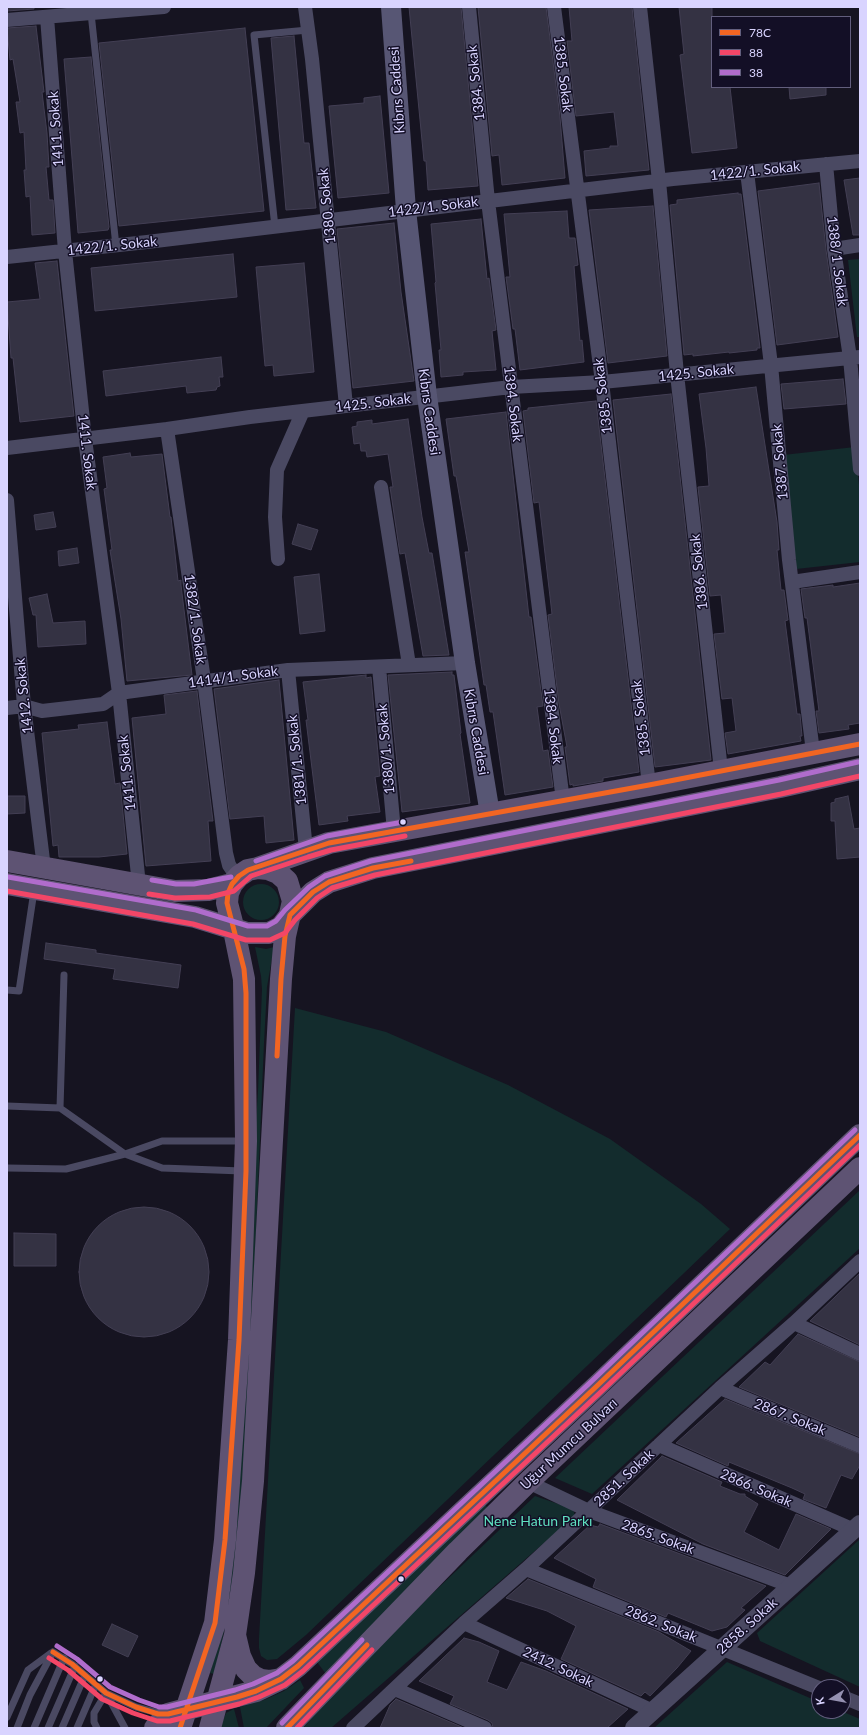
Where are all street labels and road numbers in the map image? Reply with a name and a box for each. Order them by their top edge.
street label: 1385. Sokak [550,35,576,113]
street label: 1384. Sokak [464,44,488,122]
street label: Kıbrıs Caddesi [386,46,408,134]
street label: 1411. Sokak [45,90,67,168]
street label: 1422/1. Sokak [709,158,801,184]
street label: 1380. Sokak [315,167,339,245]
street label: 1422/1. Sokak [387,193,479,221]
street label: 1388/1 .Sokak [823,215,851,307]
street label: 1422/1. Sokak [66,233,158,259]
street label: 1385. Sokak [590,357,616,435]
street label: 1425. Sokak [657,361,735,385]
street label: 1384. Sokak [500,365,526,443]
street label: Kıbrıs Caddesi [415,368,443,456]
street label: 1425. Sokak [334,390,412,416]
street label: 1411. Sokak [74,413,100,491]
street label: 1387. Sokak [768,423,792,501]
street label: 1386. Sokak [687,533,711,611]
street label: 1382/1. Sokak [180,573,210,665]
street label: 1412. Sokak [12,657,36,735]
street label: 1414/1. Sokak [187,662,279,692]
street label: 1385. Sokak [628,679,654,757]
street label: 1384. Sokak [540,687,566,765]
street label: Kıbrıs Caddesi [460,688,492,776]
street label: 1380/1. Sokak [374,703,398,795]
street label: 1381/1. Sokak [284,714,310,806]
street label: 1411. Sokak [115,734,139,812]
street label: Uğur Mumcu Bulvarı [517,1395,621,1493]
street label: 2867. Sokak [752,1395,828,1439]
street label: 2851. Sokak [590,1446,658,1510]
street label: 2866. Sokak [718,1465,794,1511]
street label: 2865. Sokak [619,1516,697,1558]
street label: 2858. Sokak [713,1594,781,1658]
street label: 2862. Sokak [623,1602,699,1646]
street label: 2412. Sokak [520,1643,596,1691]

